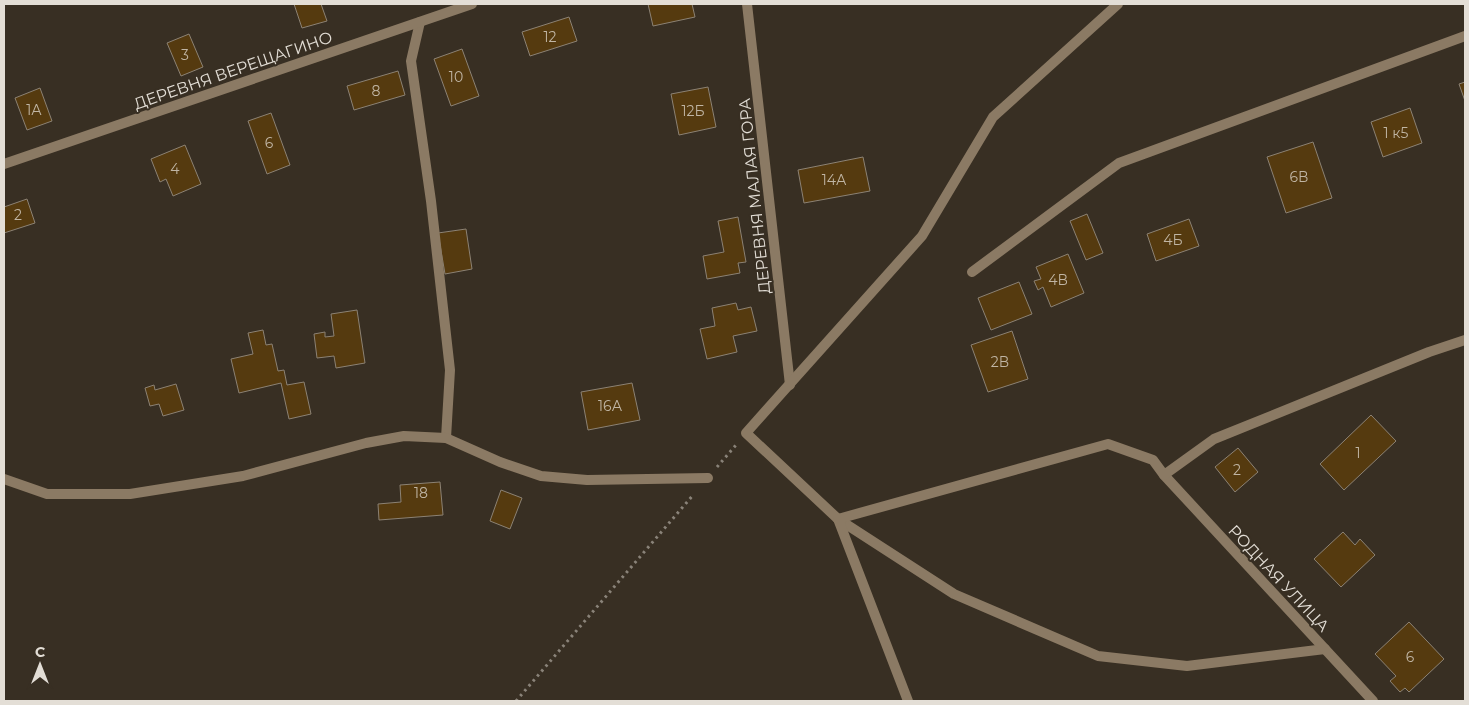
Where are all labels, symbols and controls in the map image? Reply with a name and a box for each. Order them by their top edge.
street label: ДЕРЕВНЯ ВЕРЕЩАГИНО [131,27,335,113]
house number: 12 [543,28,557,46]
house number: 3 [181,46,189,64]
house number: 10 [449,68,463,86]
house number: 8 [372,82,381,100]
street label: ДЕРЕВНЯ МАЛАЯ ГОРА [735,97,774,295]
house number: 1А [26,101,42,119]
house number: 12Б [681,102,705,120]
house number: 1 к5 [1384,124,1408,142]
house number: 6 [265,134,274,152]
house number: 4 [170,160,180,178]
house number: 6В [1289,168,1309,186]
house number: 14А [822,171,847,189]
house number: 2 [14,206,22,224]
house number: 4Б [1163,231,1183,249]
house number: 4В [1048,271,1068,289]
house number: 2В [991,353,1009,371]
house number: 16А [598,397,623,415]
house number: 1 [1355,444,1361,462]
house number: 2 [1233,461,1241,479]
house number: 18 [414,484,428,502]
street label: РОДНАЯ УЛИЦА [1224,521,1333,636]
north arrow [15,640,65,690]
text: С [35,643,45,661]
house number: 6 [1406,648,1415,666]

